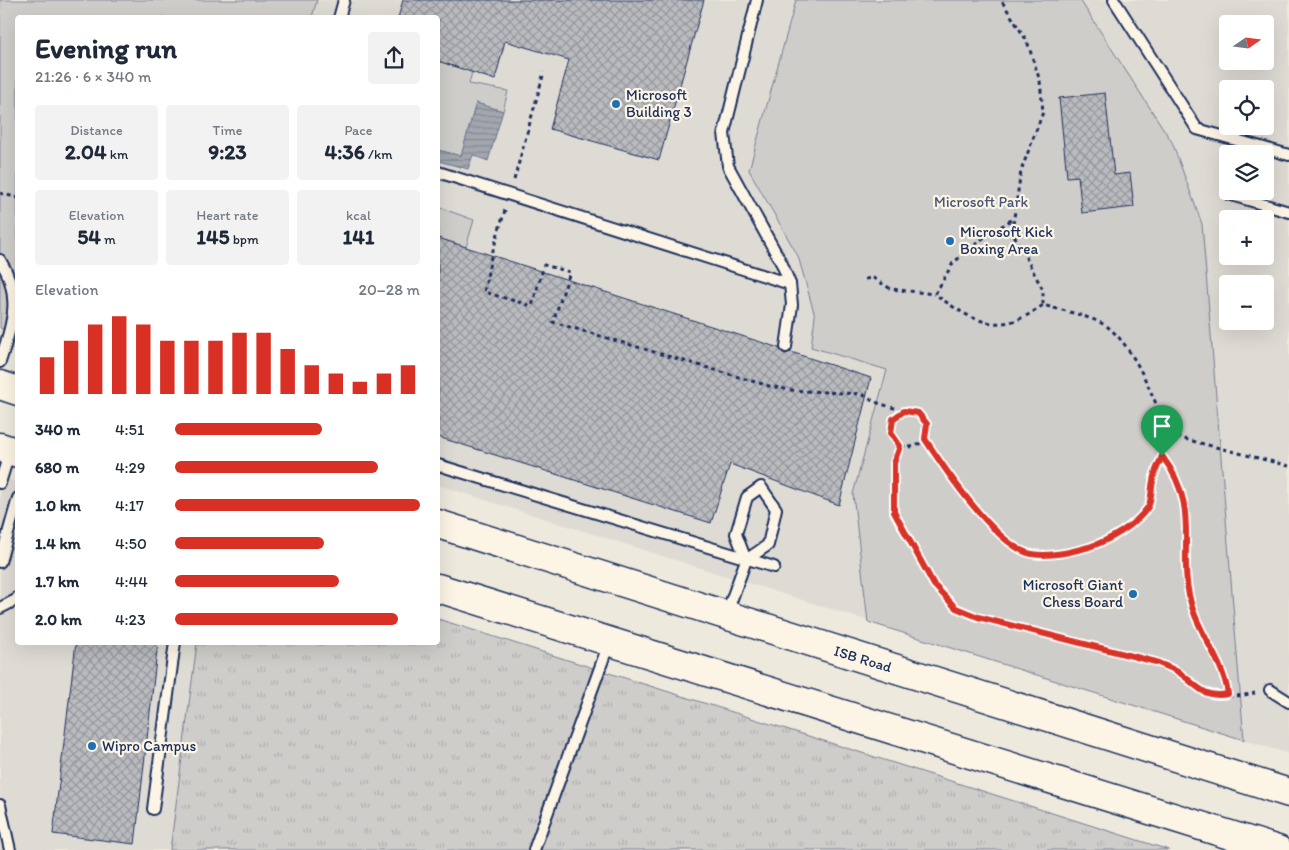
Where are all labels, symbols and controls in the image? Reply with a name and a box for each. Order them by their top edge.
north arrow [1219,15,1274,70]
map controls [1219,15,1274,330]
text: Evening run [35,31,177,65]
button: share [368,32,420,84]
text: 21:26 · 6 × 340 m [35,67,151,86]
button: locate [1219,80,1274,135]
place label: Microsoft Building 3 [626,86,692,121]
marker: Microsoft Building 3 [610,98,622,110]
text: Distance [70,122,123,139]
text: Time [213,122,242,139]
text: Pace [344,122,373,139]
text: 2.04 [65,139,107,164]
text: 9:23 [208,139,247,164]
text: 4:36 [325,139,365,164]
button: layers [1219,145,1274,200]
text: km [107,146,128,163]
text: /km [365,146,392,163]
park label: Microsoft Park [934,193,1028,211]
text: Elevation [69,207,124,224]
text: Heart rate [197,207,258,224]
text: kcal [346,207,371,224]
button: + [1219,210,1274,265]
place label: Microsoft Kick Boxing Area [960,223,1053,258]
text: 54 [77,224,101,249]
text: 145 [196,224,230,249]
text: 141 [342,224,375,249]
text: m [101,231,116,248]
text: bpm [230,231,259,248]
marker: Microsoft Kick Boxing Area [944,235,956,247]
button: − [1219,275,1274,330]
text: Elevation [35,280,99,299]
text: 20–28 m [359,280,420,299]
pin [1141,405,1183,456]
icon: arrive [1148,412,1176,440]
text: 340 m [35,420,80,439]
text: 4:51 [115,420,144,439]
text: 680 m [35,458,79,477]
text: 4:29 [115,458,145,477]
text: 1.0 km [35,496,81,515]
text: 4:17 [115,496,144,515]
text: 1.4 km [35,534,81,553]
text: 4:50 [115,534,147,553]
text: 1.7 km [35,572,79,591]
text: 4:44 [115,572,148,591]
place label: Microsoft Giant Chess Board [1023,576,1123,611]
marker: Microsoft Giant Chess Board [1127,588,1139,600]
text: 2.0 km [35,610,82,629]
text: 4:23 [115,610,146,629]
street label: ISB Road [832,642,895,677]
place label: Wipro Campus [102,737,197,755]
marker: Wipro Campus [86,740,98,752]

